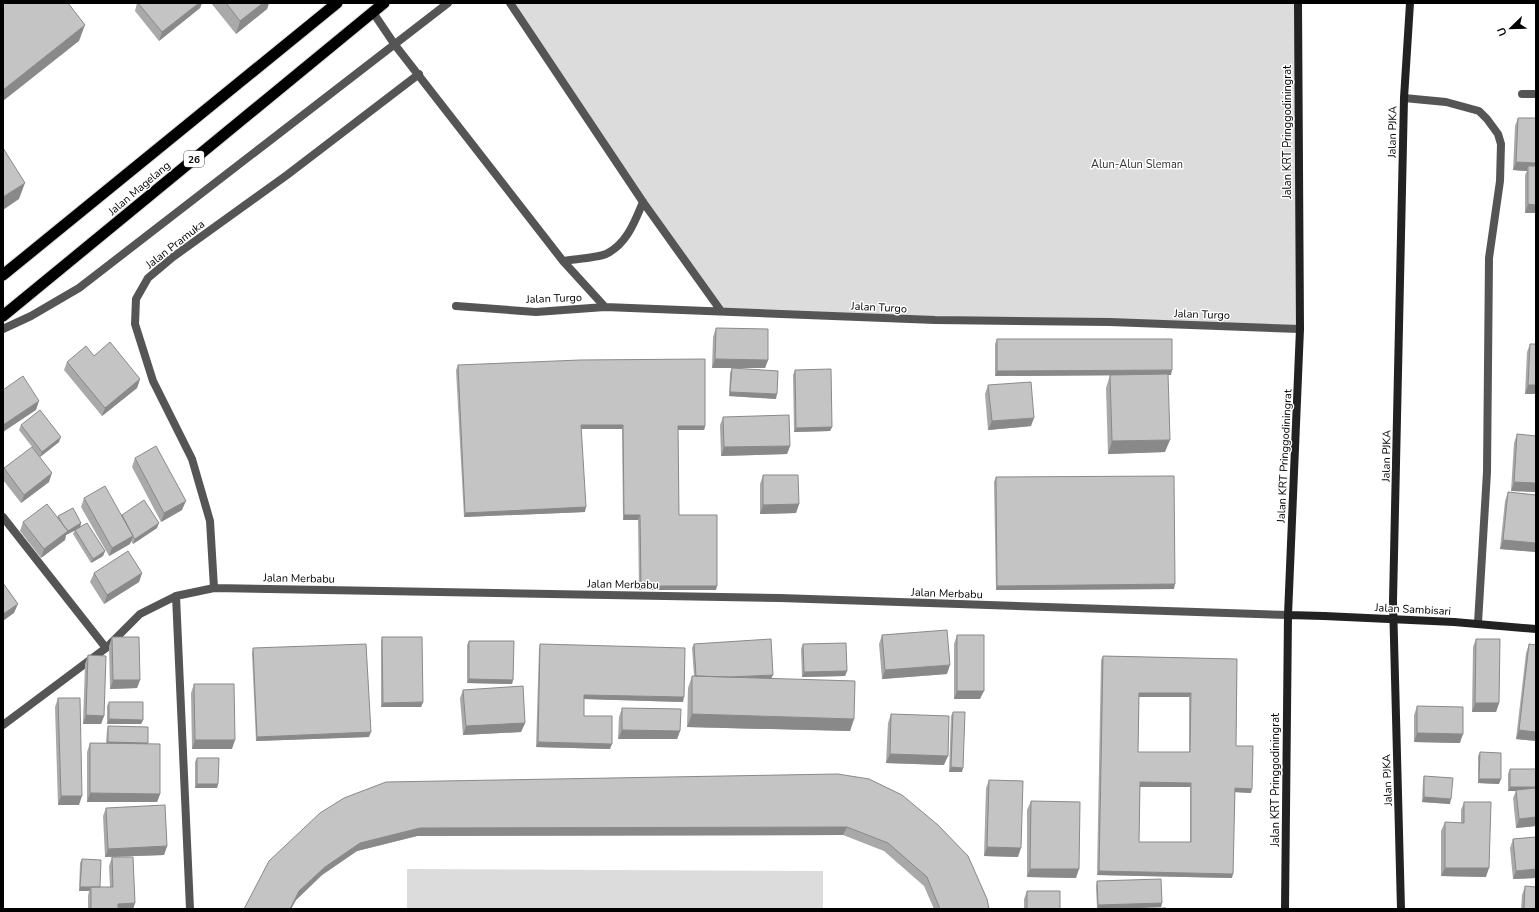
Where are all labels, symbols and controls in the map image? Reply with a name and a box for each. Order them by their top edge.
north arrow [1491,8,1531,48]
text: U [1494,25,1511,38]
street label: Jalan KRT Pringgodiningrat [1280,65,1295,200]
street label: Jalan PJKA [1385,106,1400,159]
road number: 26 [184,151,204,167]
park label: Alun-Alun Sleman [1091,157,1183,172]
street label: Jalan Magelang [104,158,174,219]
street label: Jalan Pramuka [142,217,208,273]
street label: Jalan Turgo [525,290,582,307]
street label: Jalan Turgo [850,298,907,316]
street label: Jalan Turgo [1173,306,1230,323]
street label: Jalan KRT Pringgodiningrat [1273,389,1295,524]
street label: Jalan PJKA [1379,430,1394,483]
street label: Jalan Merbabu [262,570,335,587]
street label: Jalan Merbabu [586,576,659,593]
street label: Jalan Merbabu [910,585,983,602]
street label: Jalan Sambisari [1374,600,1451,619]
street label: Jalan KRT Pringgodiningrat [1268,713,1283,848]
street label: Jalan PJKA [1379,754,1396,807]

